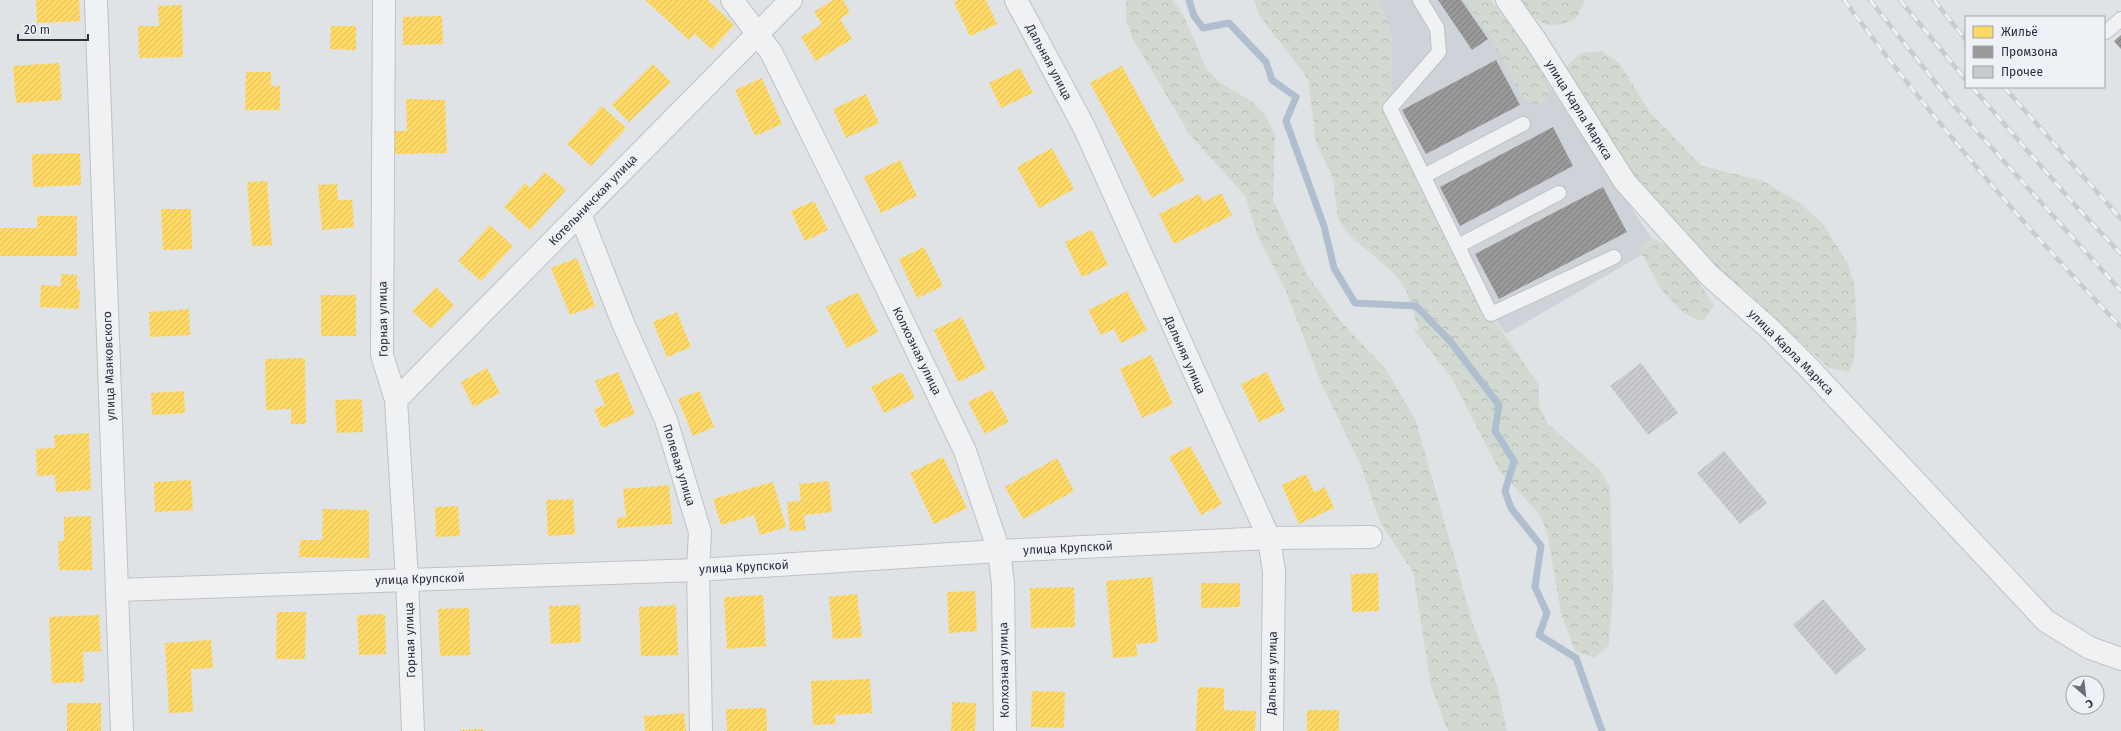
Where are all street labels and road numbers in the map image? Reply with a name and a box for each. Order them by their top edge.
street label: Дальняя улица [1023,21,1075,102]
street label: улица Карла Маркса [1543,58,1615,162]
street label: Котельничская улица [546,152,640,248]
street label: Горная улица [375,281,391,357]
street label: Колхозная улица [890,305,944,397]
street label: улица Карла Маркса [1745,306,1837,398]
street label: улица Маяковского [100,311,118,421]
street label: Дальняя улица [1161,313,1208,396]
street label: Полевая улица [660,422,698,508]
street label: улица Крупской [1023,539,1113,557]
street label: улица Крупской [699,558,789,576]
street label: улица Крупской [375,570,465,588]
street label: Горная улица [402,602,418,678]
street label: Колхозная улица [996,622,1012,718]
street label: Дальняя улица [1264,631,1280,716]

